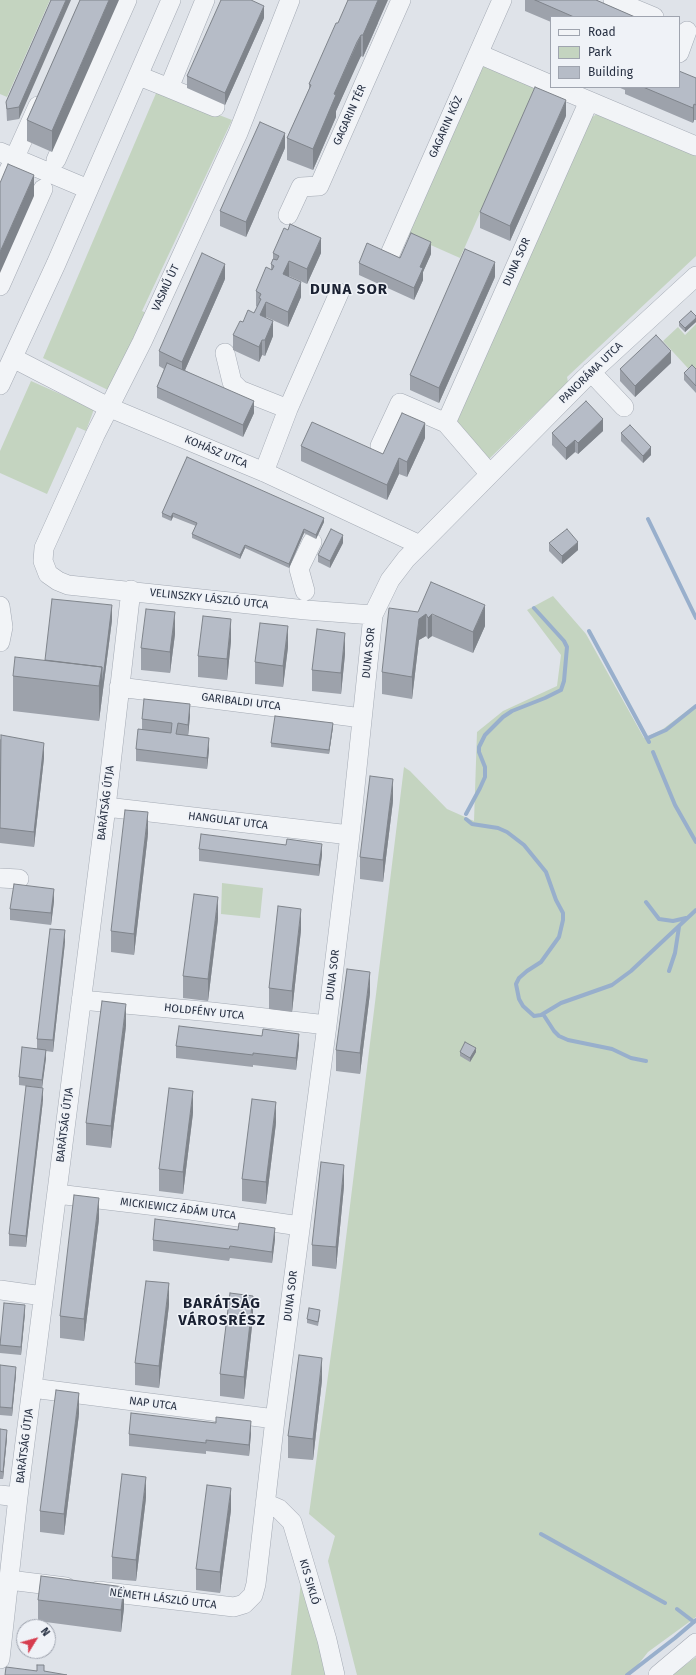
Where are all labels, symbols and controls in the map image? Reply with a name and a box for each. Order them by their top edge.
legend [550,16,680,88]
text: Road [588,25,616,39]
text: Park [588,45,612,59]
text: Building [588,65,633,79]
street label: GAGARIN TÉR [331,83,369,147]
street label: GAGARIN KÖZ [427,94,465,160]
street label: DUNA SOR [501,236,533,288]
street label: VASMŰ ÚT [149,263,183,313]
district label: DUNA SOR [310,281,388,299]
street label: PANORÁMA UTCA [557,339,625,407]
street label: KOHÁSZ UTCA [182,433,250,471]
street label: VELINSZKY LÁSZLÓ UTCA [149,586,269,612]
street label: DUNA SOR [360,627,378,679]
street label: GARIBALDI UTCA [201,691,281,713]
street label: BARÁTSÁG ÚTJA [95,765,117,841]
street label: HANGULAT UTCA [187,810,269,832]
street label: DUNA SOR [323,949,343,1001]
street label: HOLDFÉNY UTCA [163,1001,245,1023]
street label: BARÁTSÁG ÚTJA [54,1087,76,1163]
street label: MICKIEWICZ ÁDÁM UTCA [119,1195,237,1223]
street label: DUNA SOR [281,1270,301,1322]
district label: BARÁTSÁG VÁROSRÉSZ [178,1295,266,1330]
street label: NAP UTCA [128,1395,178,1413]
street label: BARÁTSÁG ÚTJA [14,1408,36,1484]
street label: KIS SIKLÓ [296,1558,322,1606]
street label: NÉMETH LÁSZLÓ UTCA [109,1586,217,1612]
north arrow [16,1619,56,1659]
text: N [38,1625,53,1639]

